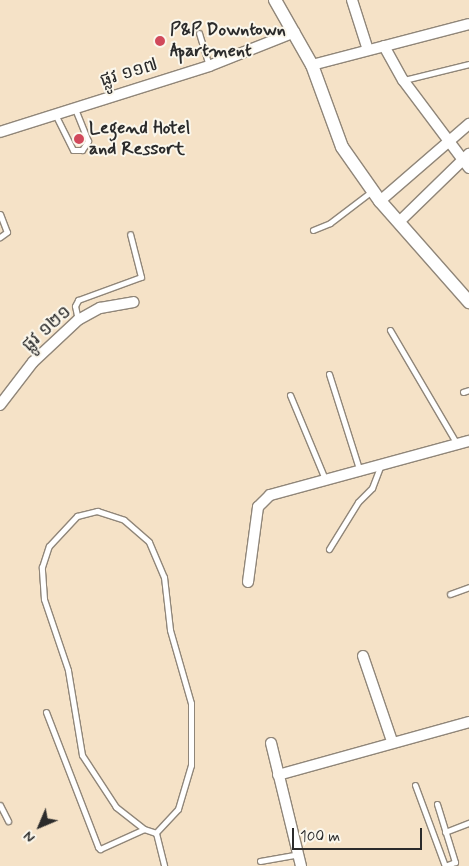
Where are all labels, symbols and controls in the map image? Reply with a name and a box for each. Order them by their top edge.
place label: P&P Downtown Apartment [170,20,295,62]
marker: P&P Downtown Apartment [154,35,166,47]
street label: ផ្លូវ ១១៧ [98,54,160,92]
place label: Legend Hotel and Ressort [89,118,189,160]
marker: Legend Hotel and Ressort [73,133,85,145]
street label: ផ្លូវ ១២១ [18,301,76,357]
north arrow [15,801,65,851]
scale bar [294,818,424,850]
text: N [20,827,39,846]
text: 100 m [300,827,340,847]

